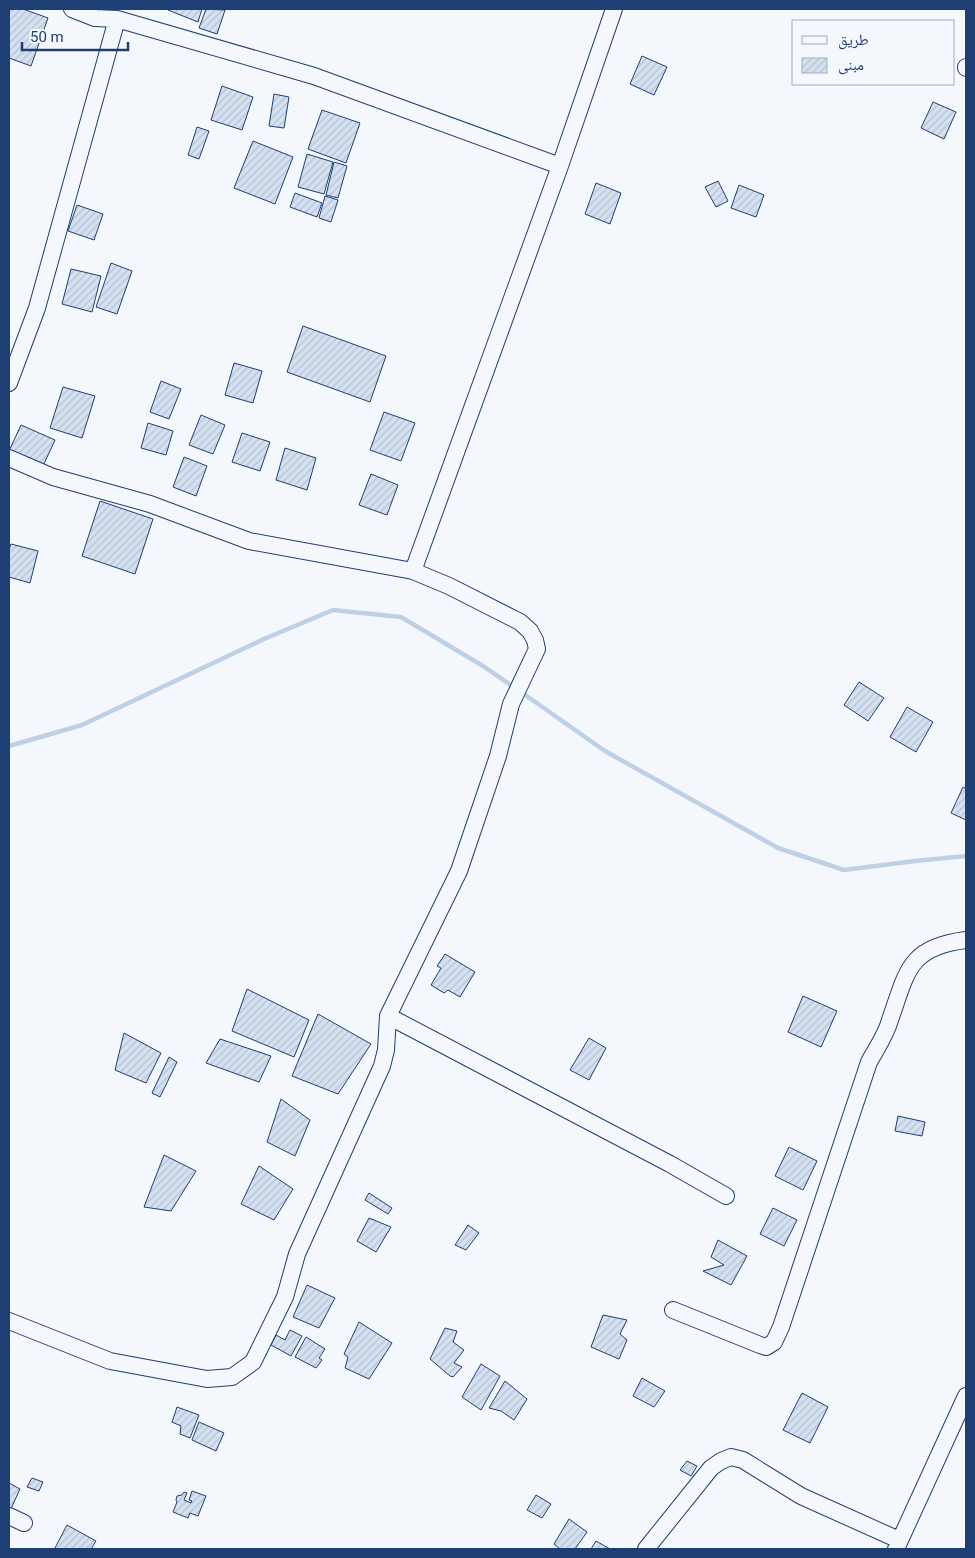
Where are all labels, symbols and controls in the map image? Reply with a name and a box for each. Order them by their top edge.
scale bar [22,20,129,52]
legend [792,20,955,85]
text: 50 m [30,28,64,46]
text: طريق [838,31,869,50]
text: مبنى [838,56,864,75]

